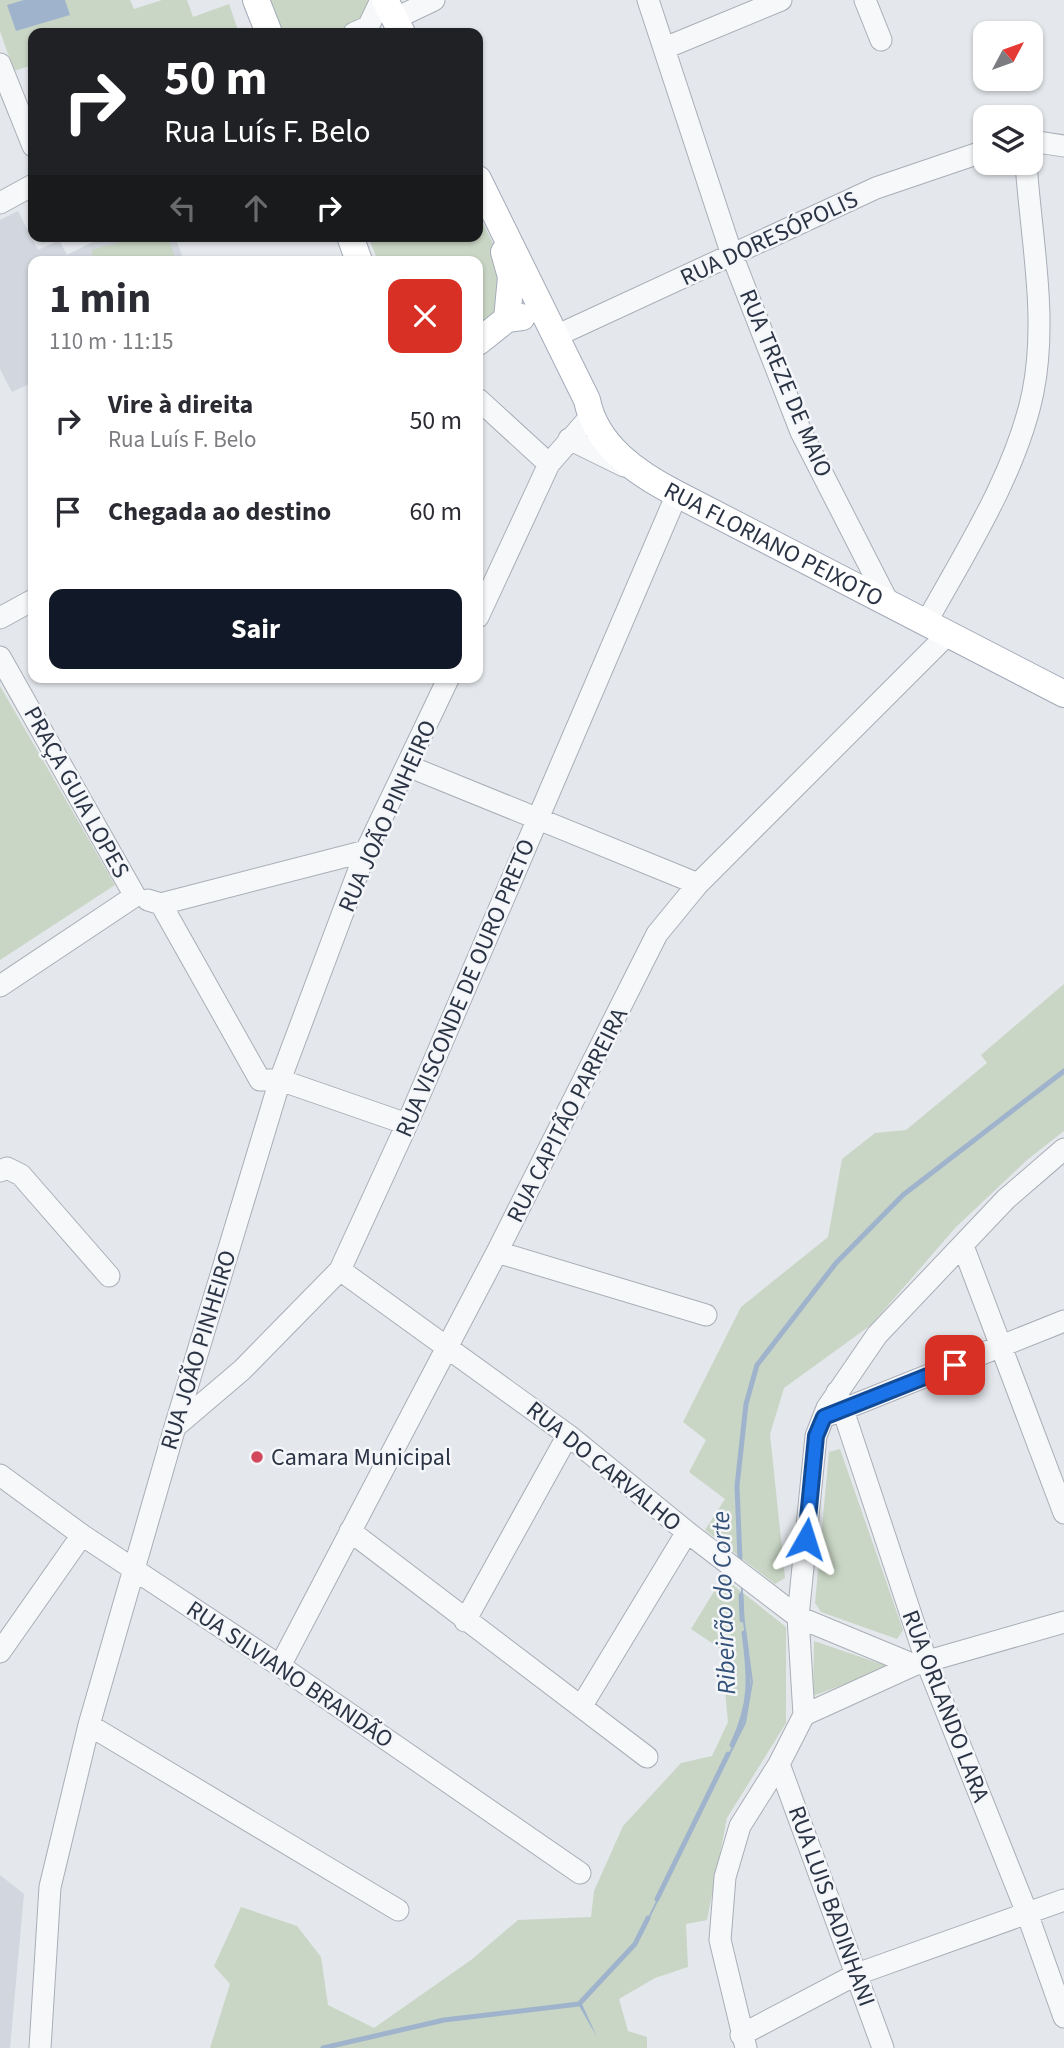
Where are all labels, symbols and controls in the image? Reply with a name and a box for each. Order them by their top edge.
north arrow [973,21,1043,91]
map controls [973,21,1043,175]
text: 50 m [164,44,268,114]
icon: right [49,56,140,147]
button: layers [973,105,1043,175]
text: Rua Luís F. Belo [164,109,371,155]
street label: RUA DORESÓPOLIS [675,182,864,295]
icon: left [164,189,202,227]
icon: ahead [237,189,275,227]
icon: right [310,189,348,227]
text: 1 min [49,269,151,329]
button: close [388,279,462,353]
street label: RUA TREZE DE MAIO [730,284,841,483]
text: 110 m · 11:15 [49,325,173,358]
text: Vire à direita [108,386,253,423]
icon: right [49,402,87,440]
text: 50 m [409,402,462,439]
text: Rua Luís F. Belo [108,423,256,456]
street label: RUA FLORIANO PEIXOTO [657,473,889,616]
icon: arrive [49,493,87,531]
text: Chegada ao destino [108,493,331,530]
text: 60 m [409,493,462,530]
button: Sair [49,589,462,669]
street label: PRAÇA GUIA LOPES [15,700,138,885]
street label: RUA JOÃO PINHEIRO [329,715,446,918]
street label: RUA VISCONDE DE OURO PRETO [387,834,544,1143]
street label: RUA CAPITÃO PARREIRA [498,1002,637,1229]
street label: RUA JOÃO PINHEIRO [151,1246,245,1454]
pin [925,1335,985,1395]
icon: arrive [936,1346,974,1384]
street label: RUA DO CARVALHO [518,1393,689,1540]
place label: Camara Municipal [271,1440,451,1475]
marker: Camara Municipal [249,1449,265,1465]
position arrow [769,1502,843,1576]
water label: Ribeirão do Corte [702,1510,745,1696]
street label: RUA SILVIANO BRANDÃO [179,1592,400,1757]
street label: RUA ORLANDO LARA [893,1605,998,1807]
street label: RUA LUIS BADINHANI [779,1801,884,2011]

